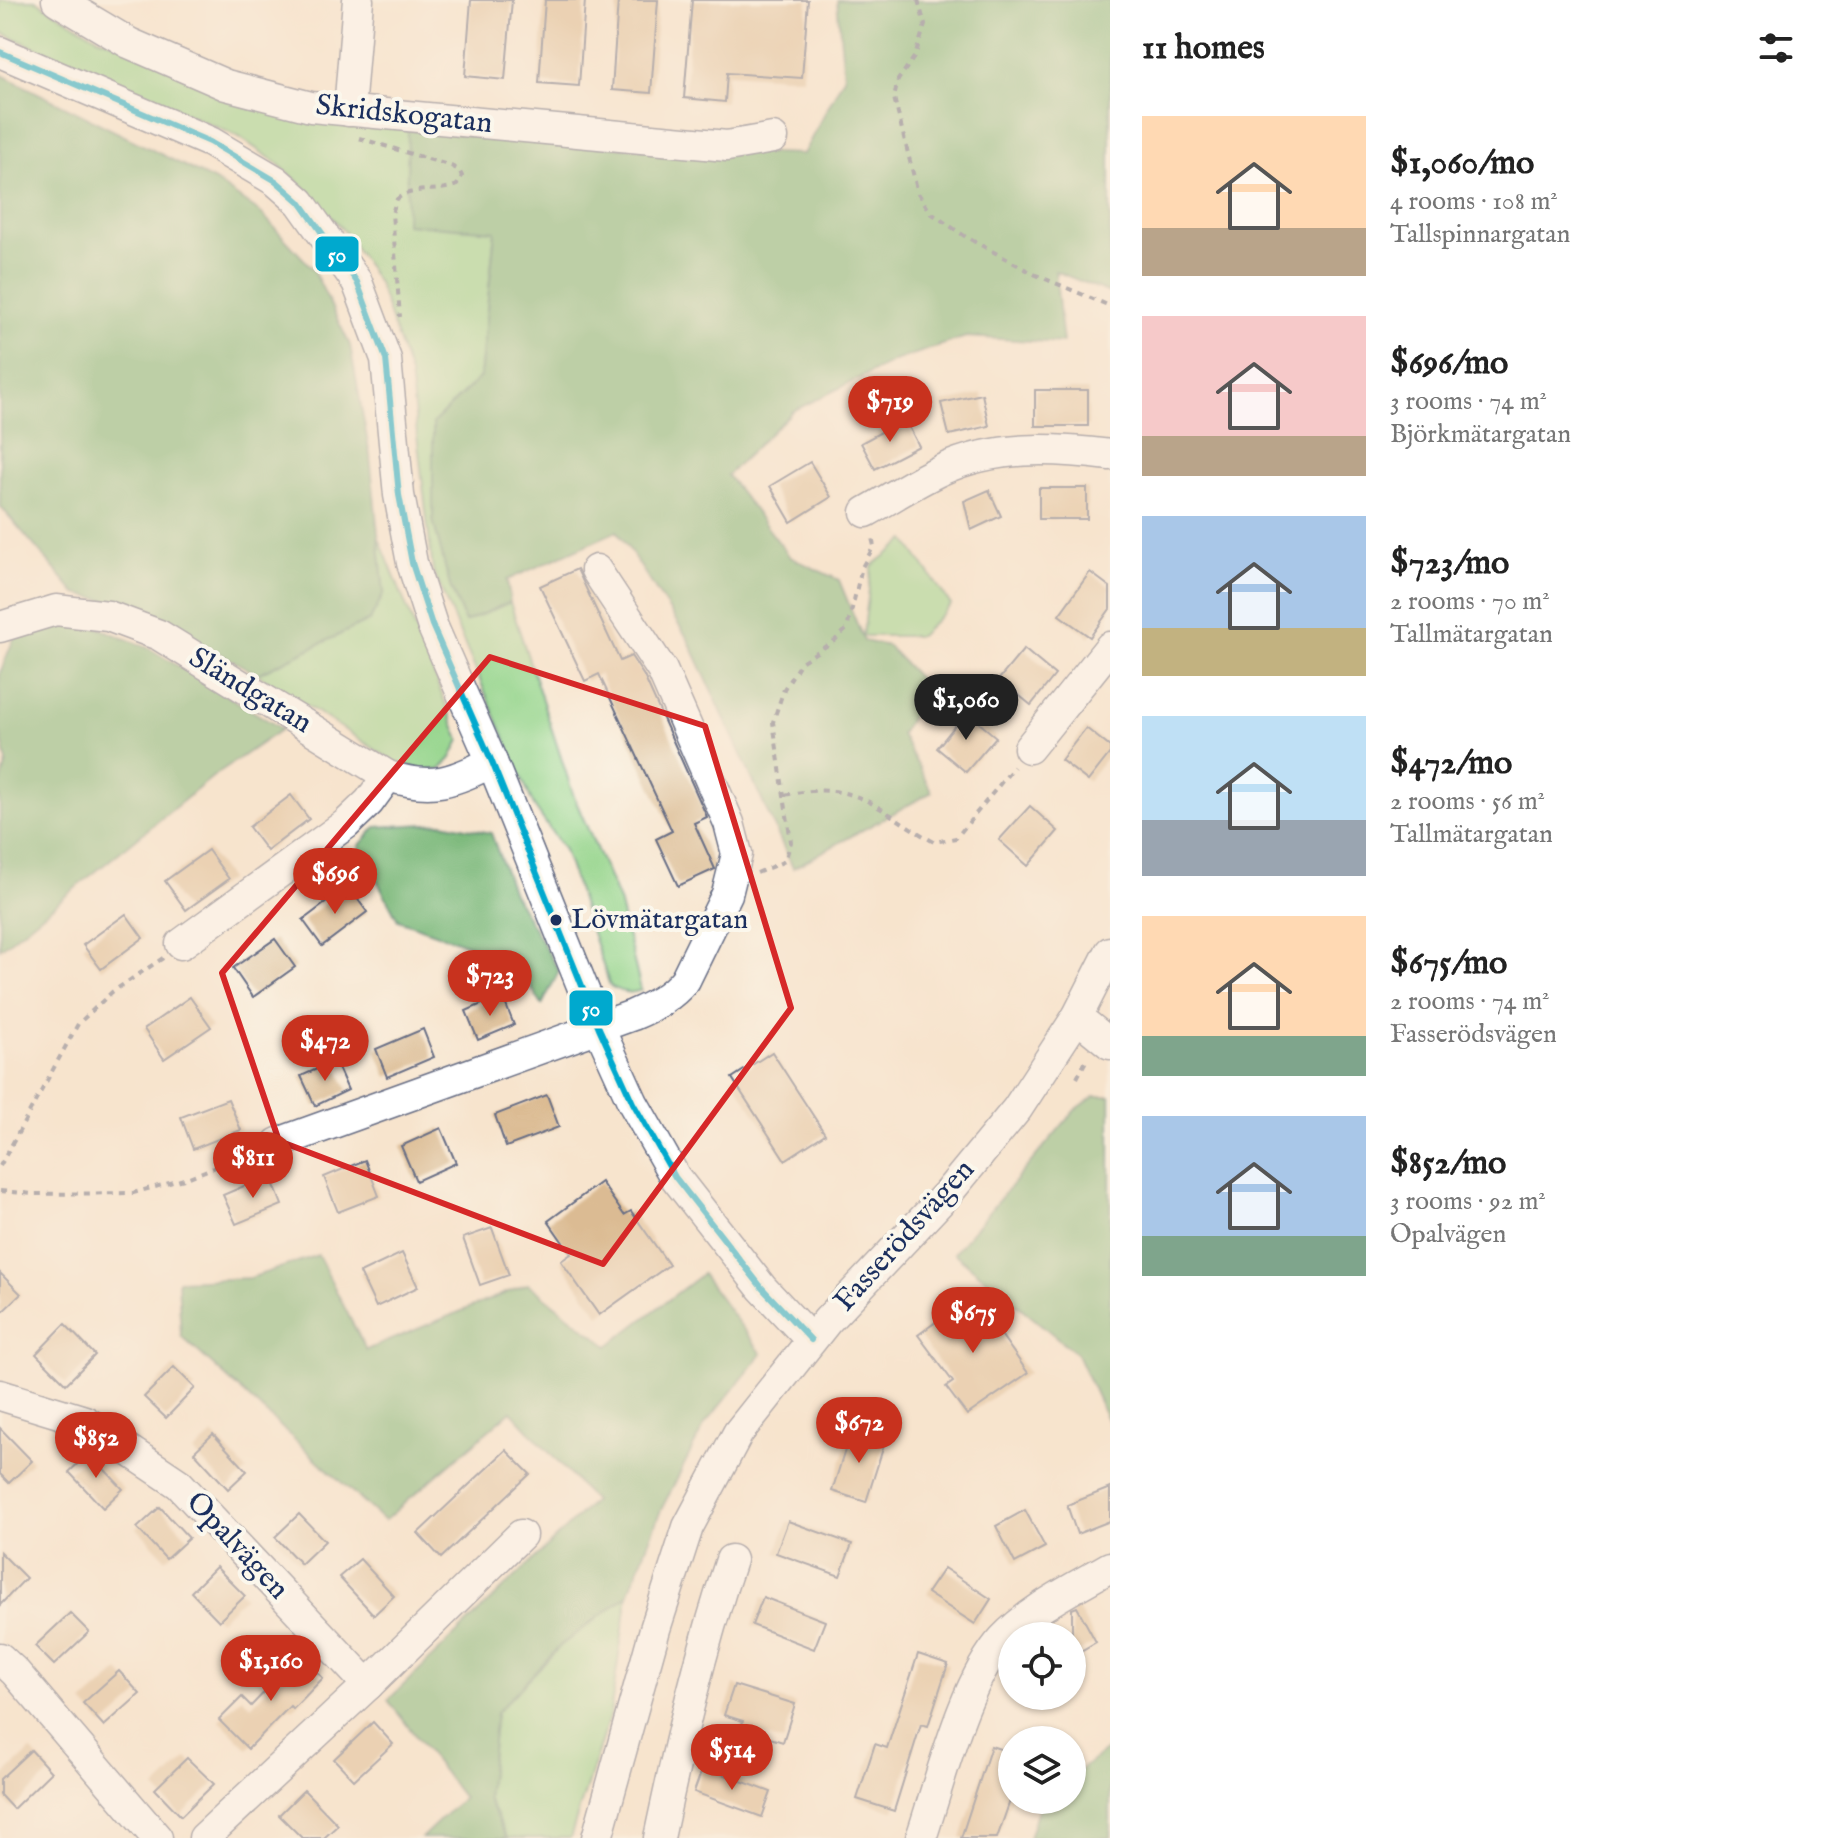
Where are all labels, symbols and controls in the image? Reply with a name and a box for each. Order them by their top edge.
icon: filters [1754,26,1798,70]
text: 11 homes [1142,27,1265,70]
street label: Skridskogatan [314,87,494,143]
text: $1,060/mo [1390,142,1534,185]
icon: home [1206,148,1302,244]
text: 4 rooms · 108 m² [1390,185,1558,218]
text: Tallspinnargatan [1390,218,1570,251]
line badge: 50 [314,235,360,273]
text: 50 [328,242,347,270]
text: $696/mo [1390,342,1508,385]
icon: home [1206,348,1302,444]
pin: $719 [843,376,937,444]
text: $719 [866,385,914,418]
text: 3 rooms · 74 m² [1390,385,1547,418]
text: Björkmätargatan [1390,418,1571,451]
text: $723/mo [1390,542,1509,585]
icon: home [1206,548,1302,644]
text: 2 rooms · 70 m² [1390,585,1550,618]
text: Tallmätargatan [1390,618,1553,651]
street label: Sländgatan [181,639,319,743]
pin: $1,060 [901,674,1031,742]
text: $1,060 [932,683,1000,716]
text: $472/mo [1390,742,1512,785]
icon: home [1206,748,1302,844]
text: 2 rooms · 56 m² [1390,785,1545,818]
text: Tallmätargatan [1390,818,1553,851]
pin: $696 [288,848,382,916]
text: $696 [311,857,359,890]
place label: Lövmätargatan [571,903,748,938]
marker: Lövmätargatan [548,912,564,928]
text: $675/mo [1390,942,1507,985]
icon: home [1206,948,1302,1044]
pin: $723 [443,950,537,1018]
text: $723 [466,959,514,992]
text: 2 rooms · 74 m² [1390,985,1550,1018]
line badge: 50 [568,989,614,1027]
text: 50 [582,996,601,1024]
pin: $472 [278,1015,372,1083]
text: Fasserödsvägen [1390,1018,1557,1051]
text: $472 [300,1024,350,1057]
pin: $811 [206,1132,300,1200]
text: $811 [231,1141,275,1174]
text: $852/mo [1390,1142,1506,1185]
icon: home [1206,1148,1302,1244]
street label: Fasserödsvägen [827,1152,983,1320]
text: 3 rooms · 92 m² [1390,1185,1546,1218]
text: Opalvägen [1390,1218,1506,1251]
pin: $675 [926,1287,1020,1355]
text: $675 [950,1296,996,1329]
pin: $672 [812,1397,906,1465]
text: $672 [834,1406,884,1439]
pin: $852 [49,1412,143,1480]
text: $852 [73,1421,119,1454]
street label: Opalvägen [177,1484,297,1608]
map controls [998,1622,1086,1814]
button: locate [998,1622,1086,1710]
pin: $1,160 [206,1635,336,1703]
text: $1,160 [239,1644,303,1677]
pin: $514 [685,1724,779,1792]
button: layers [998,1726,1086,1814]
text: $514 [709,1733,755,1766]

